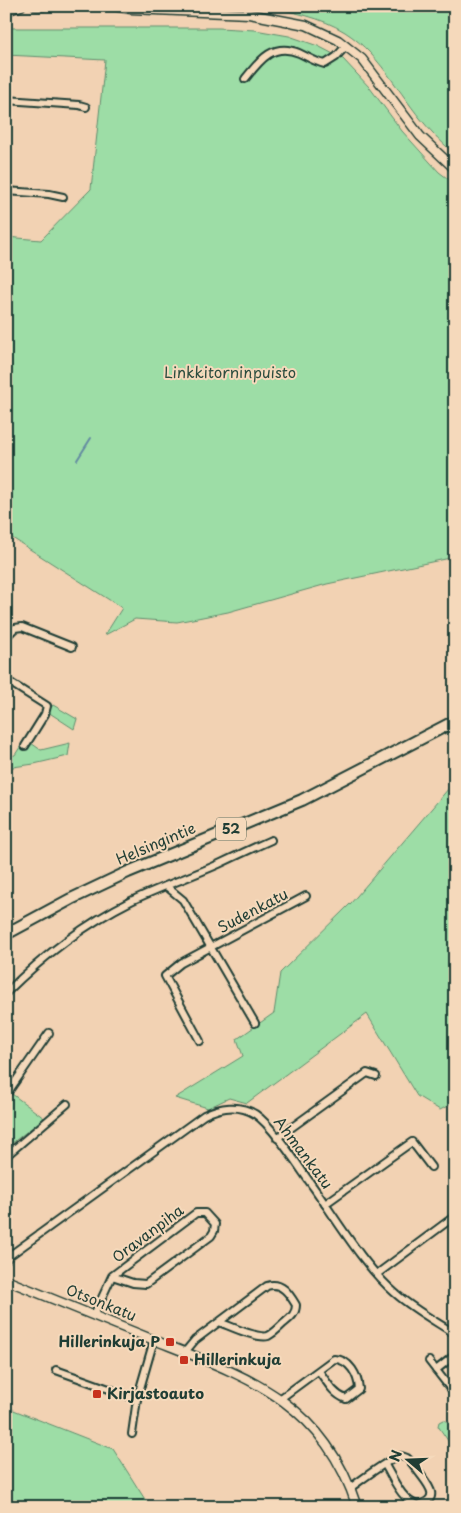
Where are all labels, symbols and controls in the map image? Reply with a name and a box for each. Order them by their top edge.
park label: Linkkitorninpuisto [164,360,296,383]
street label: Helsingintie [112,816,199,870]
road number: 52 [216,818,246,841]
street label: Sudenkatu [213,882,292,938]
street label: Ahmankatu [269,1111,339,1193]
street label: Oravanpiha [106,1198,188,1267]
street label: Otsonkatu [63,1277,140,1326]
place label: Hillerinkuja P [58,1329,160,1352]
marker: Hillerinkuja P [164,1336,176,1348]
place label: Hillerinkuja [194,1347,281,1370]
marker: Hillerinkuja [178,1354,190,1366]
place label: Kirjastoauto [107,1381,204,1404]
marker: Kirjastoauto [91,1388,103,1400]
north arrow [384,1436,434,1486]
text: N [384,1447,407,1464]

